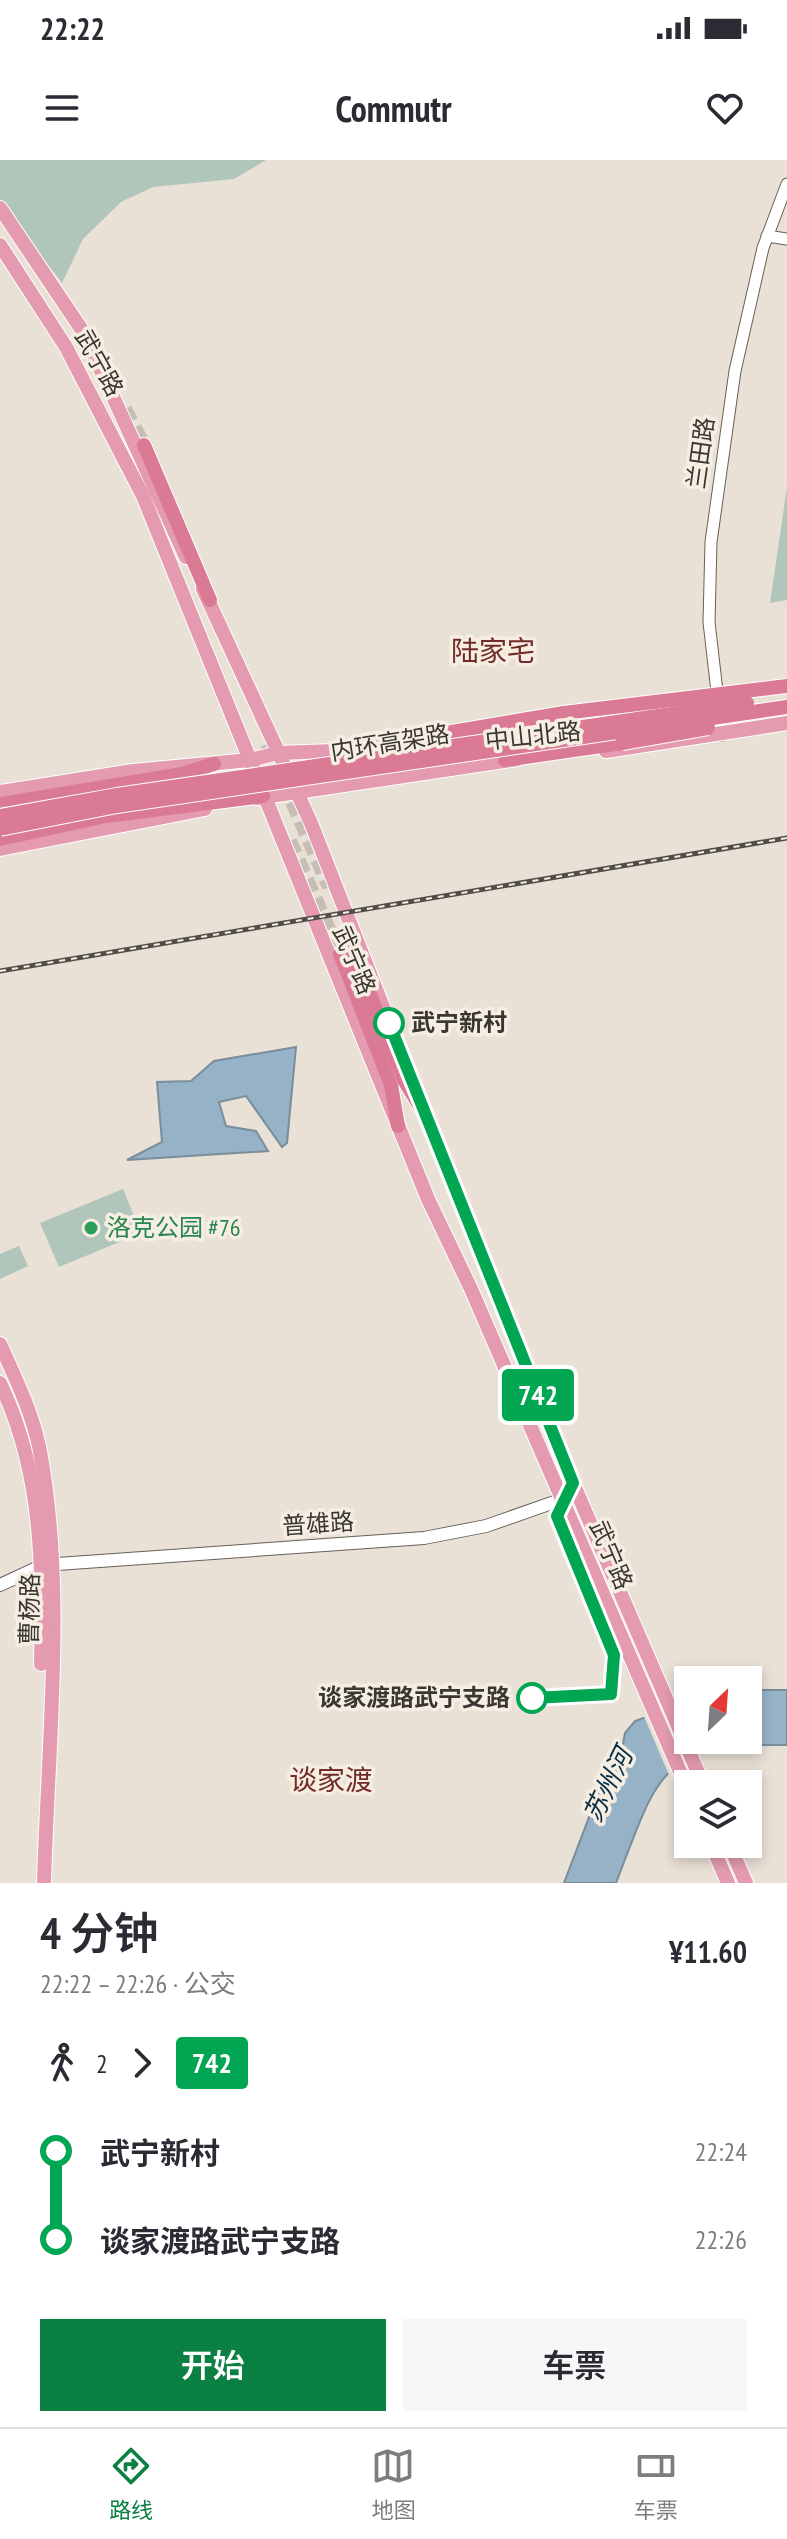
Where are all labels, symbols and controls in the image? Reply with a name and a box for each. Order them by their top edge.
text: 22:22 [40,9,105,48]
text: Commutr [335,85,452,132]
icon: menu [40,86,84,130]
icon: heart [703,86,747,130]
street label: 武宁路 [68,324,130,402]
street label: 兰田路 [680,415,721,491]
district label: 陆家宅 [451,632,535,669]
street label: 中山北路 [484,715,582,756]
street label: 内环高架路 [328,718,452,767]
street label: 武宁路 [326,921,383,999]
place label: 武宁新村 [411,1007,507,1038]
marker: 武宁新村 [374,1008,404,1038]
place label: 洛克公园 #76 [107,1212,241,1243]
marker: 洛克公园 #76 [82,1219,100,1237]
line badge: 742 [492,1369,584,1421]
text: 742 [518,1376,558,1413]
street label: 普雄路 [281,1506,355,1541]
street label: 武宁路 [583,1516,640,1594]
street label: 曹杨路 [13,1573,46,1645]
north arrow [674,1666,762,1754]
map controls [674,1666,762,1858]
place label: 谈家渡路武宁支路 [318,1682,510,1713]
marker: 谈家渡路武宁支路 [517,1683,547,1713]
water label: 苏州河 [576,1738,642,1827]
district label: 谈家渡 [289,1761,373,1798]
button: layers [674,1770,762,1858]
text: 4 分钟 [40,1904,158,1961]
text: ¥11.60 [669,1932,747,1971]
text: 22:22 – 22:26 · 公交 [40,1967,236,2000]
icon: walk [40,2041,84,2085]
icon: forward [120,2041,164,2085]
text: 742 [192,2044,232,2081]
text: 2 [96,2047,108,2080]
text: 武宁新村 [100,2133,220,2172]
text: 22:24 [695,2135,747,2168]
text: 谈家渡路武宁支路 [100,2221,340,2260]
text: 22:26 [695,2223,747,2256]
button: 开始 [40,2319,386,2411]
button: 车票 [402,2319,747,2411]
tab: 路线 [109,2444,153,2524]
tab: 地图 [371,2444,416,2524]
tab: 车票 [634,2444,678,2524]

